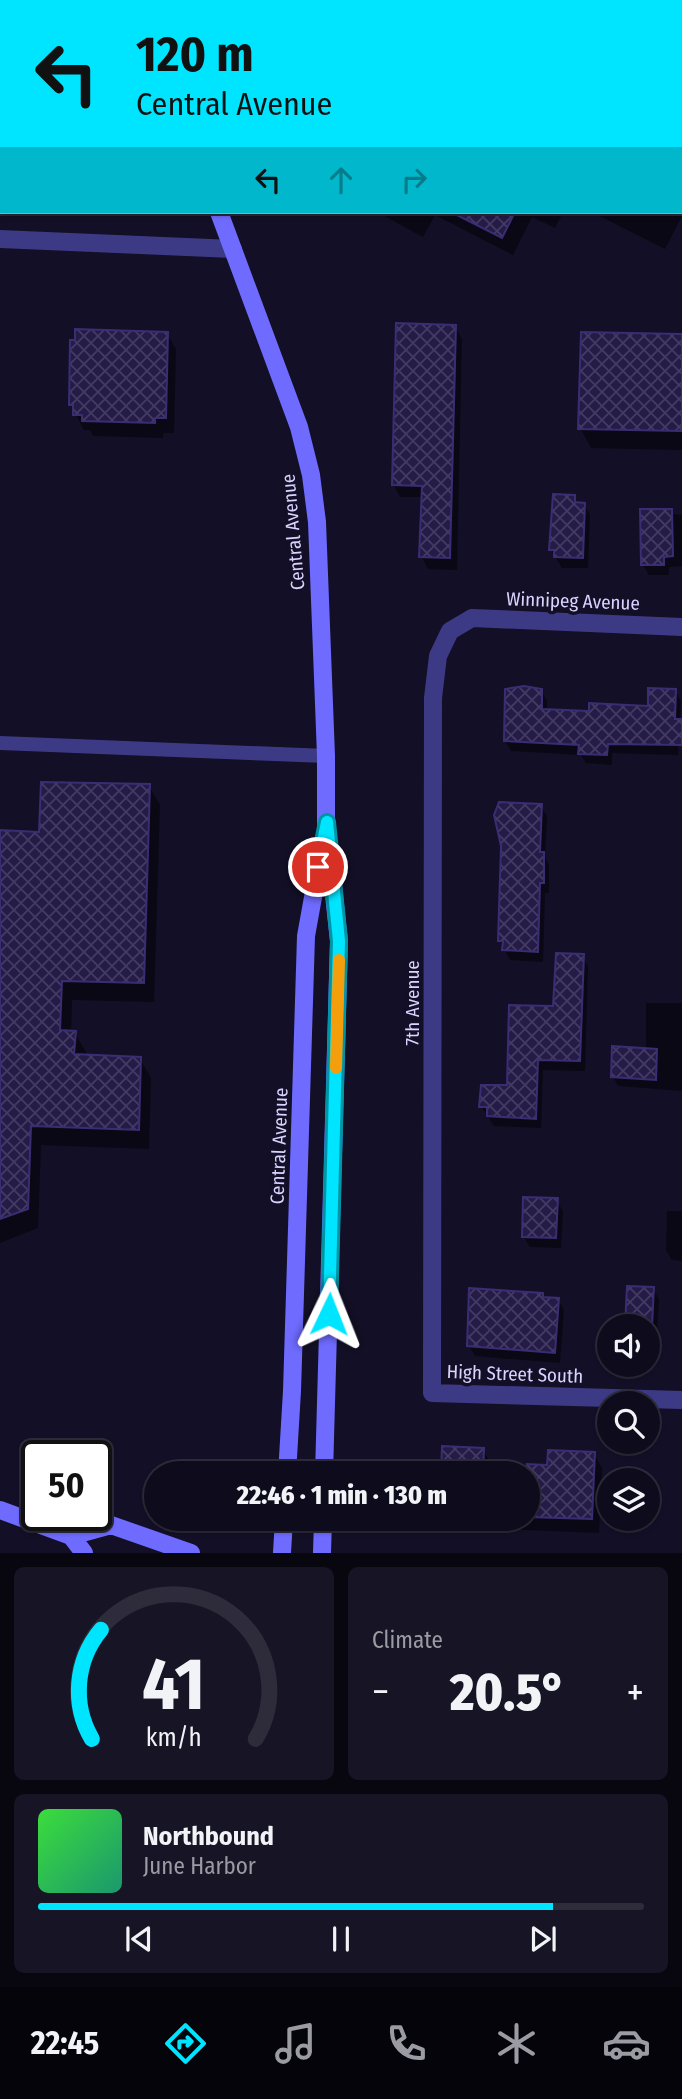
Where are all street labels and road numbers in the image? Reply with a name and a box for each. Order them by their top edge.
street label: Central Avenue [276,473,310,591]
street label: Winnipeg Avenue [506,587,640,615]
street label: 7th Avenue [401,960,424,1046]
street label: Central Avenue [265,1087,293,1205]
street label: High Street South [446,1360,584,1388]

